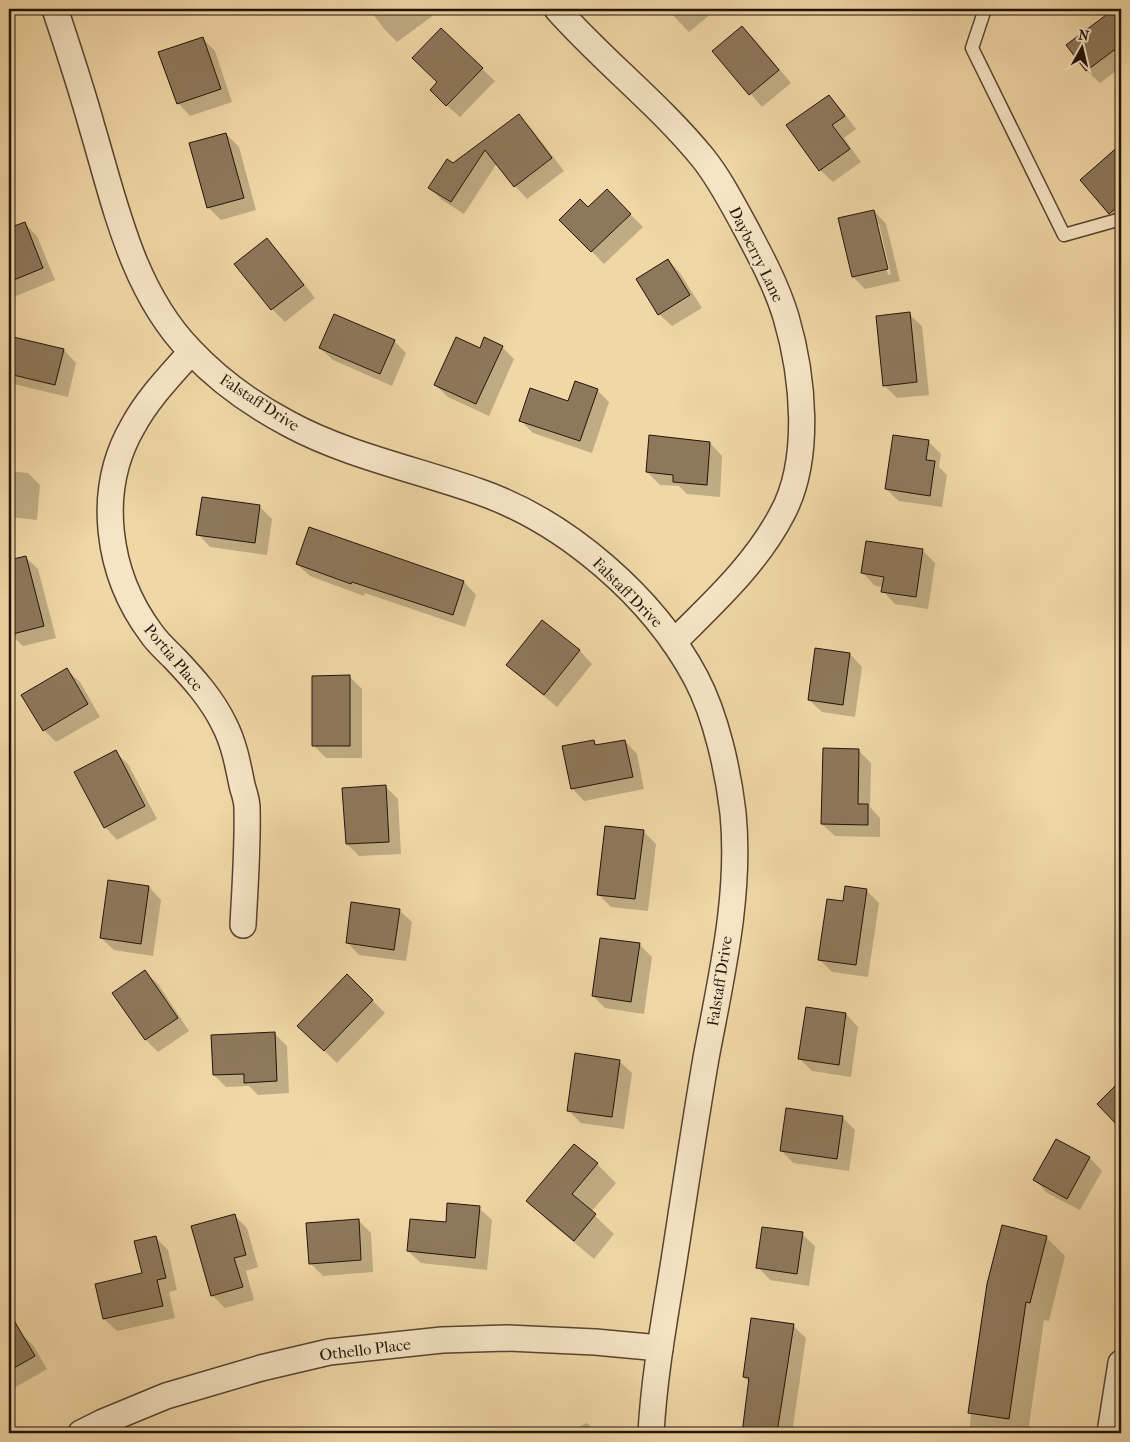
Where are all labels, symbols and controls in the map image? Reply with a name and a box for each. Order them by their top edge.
north arrow [1058,22,1108,72]
text: N [1077,26,1091,45]
street label: Dayberry Lane [725,203,788,305]
street label: Falstaff Drive [216,370,303,435]
street label: Falstaff Drive [589,553,667,631]
street label: Portia Place [140,620,207,695]
street label: Falstaff Drive [703,934,736,1028]
street label: Othello Place [318,1334,412,1365]

